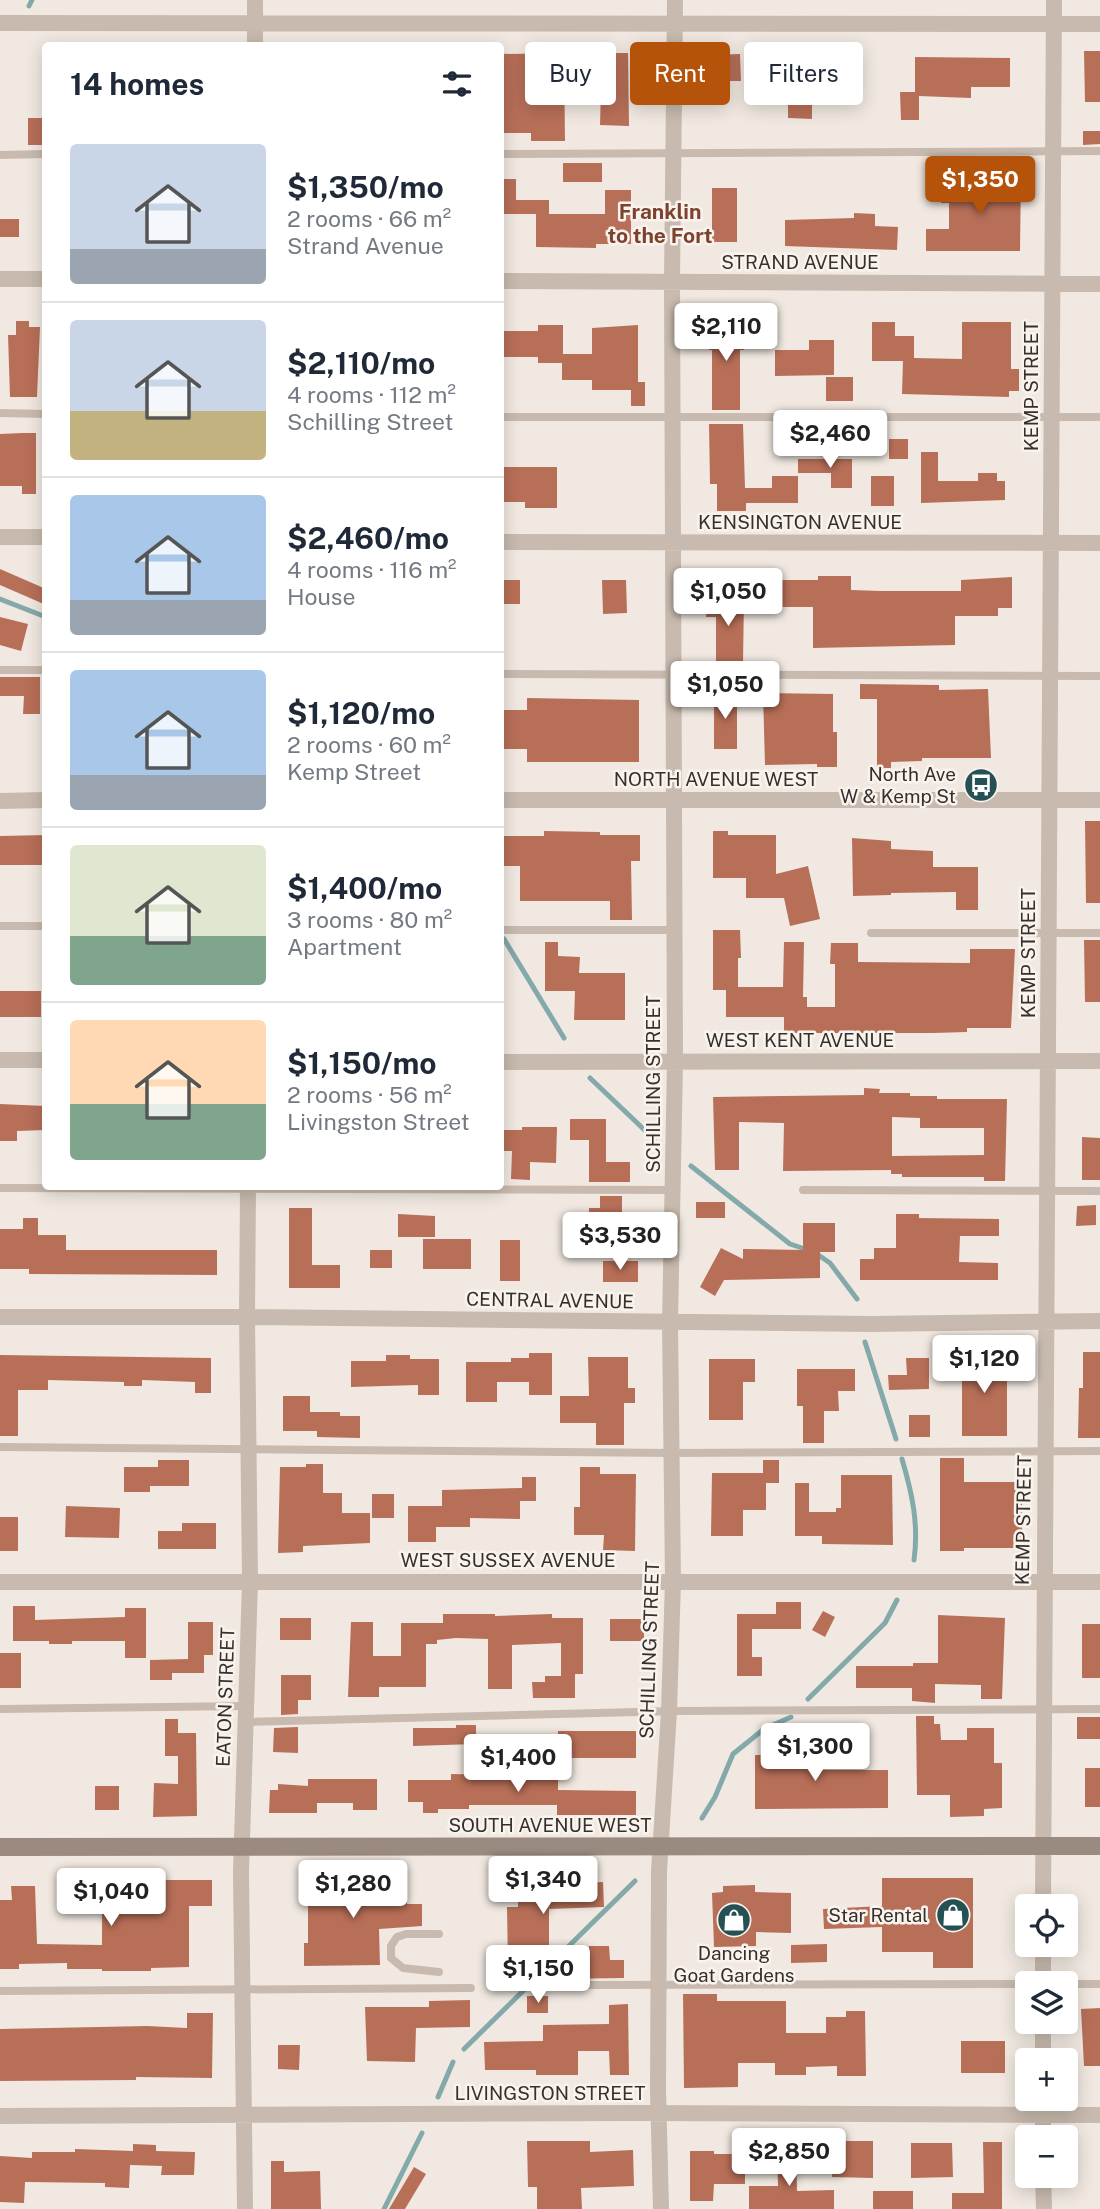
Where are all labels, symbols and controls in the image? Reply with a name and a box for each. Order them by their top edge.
chip: Buy [525,42,616,105]
chip: Rent [630,42,730,105]
chip: Filters [744,42,863,105]
icon: filters [438,65,476,103]
text: 14 homes [70,66,204,102]
pin: $1,350 [923,156,1037,216]
text: $1,350 [941,165,1019,192]
text: $1,350/mo [287,169,444,205]
icon: home [126,172,210,256]
district label: Franklin to the Fort [608,199,712,248]
text: 2 rooms · 66 m² [287,205,451,232]
text: Strand Avenue [287,232,444,259]
street label: STRAND AVENUE [721,251,879,273]
pin: $2,110 [669,304,783,363]
text: $2,110 [690,312,762,339]
street label: KEMP STREET [1020,321,1042,451]
text: $2,110/mo [287,345,435,381]
icon: home [126,348,210,432]
text: 4 rooms · 112 m² [287,381,456,408]
text: Schilling Street [287,408,454,435]
pin: $2,460 [773,410,887,470]
text: $2,460 [789,419,871,446]
street label: KENSINGTON AVENUE [698,511,902,533]
text: $2,460/mo [287,520,449,556]
icon: home [126,523,210,607]
text: 4 rooms · 116 m² [287,556,456,583]
pin: $1,050 [671,568,785,628]
text: $1,050 [689,577,767,604]
text: House [287,583,355,610]
pin: $1,050 [668,662,782,721]
text: $1,050 [686,670,764,697]
text: $1,120/mo [287,695,435,731]
icon: home [126,698,210,782]
text: 2 rooms · 60 m² [287,731,451,758]
text: Kemp Street [287,758,421,785]
place label: North Ave W & Kemp St [840,763,956,807]
bus stop icon: North Ave W & Kemp St [962,766,1000,804]
street label: NORTH AVENUE WEST [614,768,818,790]
text: $1,400/mo [287,870,442,906]
icon: home [126,873,210,957]
street label: KEMP STREET [1017,888,1039,1018]
text: 3 rooms · 80 m² [287,906,452,933]
text: Apartment [287,933,402,960]
street label: SCHILLING STREET [642,995,664,1173]
street label: WEST KENT AVENUE [706,1029,894,1051]
text: $1,150/mo [287,1045,437,1081]
icon: home [126,1048,210,1132]
text: 2 rooms · 56 m² [287,1081,452,1108]
text: Livingston Street [287,1108,470,1135]
pin: $3,530 [563,1212,677,1272]
text: $3,530 [579,1221,661,1248]
street label: CENTRAL AVENUE [466,1288,634,1312]
pin: $1,120 [927,1336,1041,1395]
text: $1,120 [948,1344,1020,1371]
street label: KEMP STREET [1011,1455,1035,1585]
street label: WEST SUSSEX AVENUE [400,1549,616,1571]
street label: SCHILLING STREET [635,1561,663,1739]
street label: EATON STREET [212,1627,238,1767]
pin: $1,300 [758,1724,872,1783]
text: $1,300 [777,1732,853,1759]
pin: $1,400 [461,1734,575,1794]
text: $1,400 [480,1743,556,1770]
street label: SOUTH AVENUE WEST [448,1814,652,1836]
pin: $1,340 [486,1856,600,1916]
pin: $1,280 [296,1860,410,1920]
text: $1,340 [505,1865,582,1892]
pin: $1,040 [54,1868,168,1928]
text: $1,280 [314,1869,392,1896]
text: $1,040 [73,1877,149,1904]
map controls [1015,1894,1078,2188]
button: locate [1015,1894,1078,1957]
shop icon: Star Rental [934,1896,972,1934]
shop icon: Dancing Goat Gardens [715,1901,753,1939]
place label: Star Rental [828,1904,928,1926]
place label: Dancing Goat Gardens [674,1942,794,1986]
pin: $1,150 [481,1946,595,2005]
text: $1,150 [502,1954,574,1981]
button: layers [1015,1971,1078,2034]
button: + [1015,2048,1078,2111]
street label: LIVINGSTON STREET [454,2082,646,2104]
button: − [1015,2125,1078,2188]
pin: $2,850 [732,2128,846,2188]
text: $2,850 [748,2137,830,2164]

